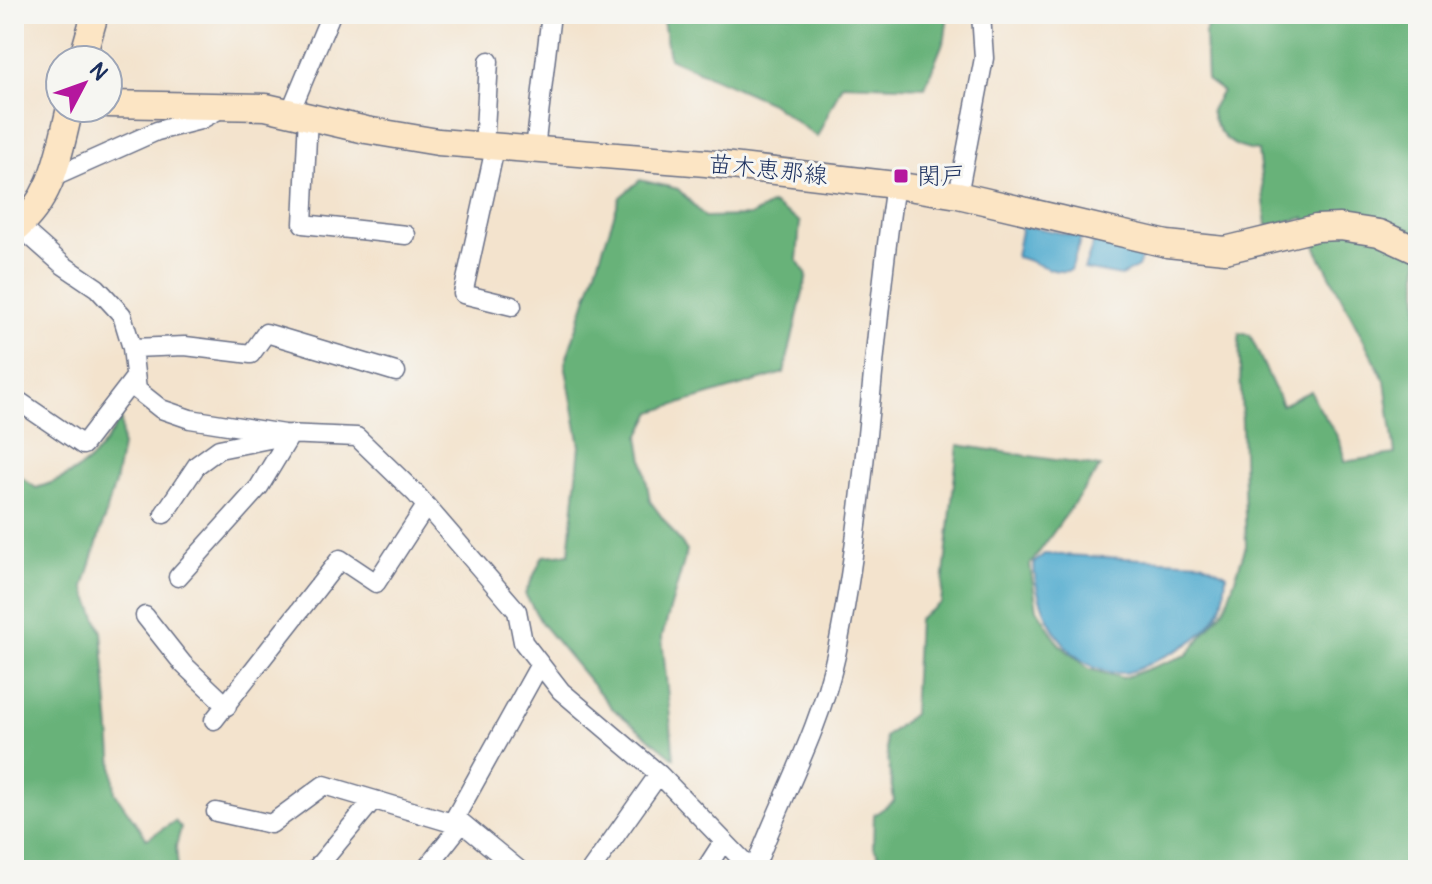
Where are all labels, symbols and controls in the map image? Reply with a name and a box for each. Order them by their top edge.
north arrow [44,44,124,124]
text: N [83,57,114,86]
street label: 苗木恵那線 [707,149,829,191]
place label: 関戸 [917,162,965,191]
marker: 関戸 [892,167,910,185]

